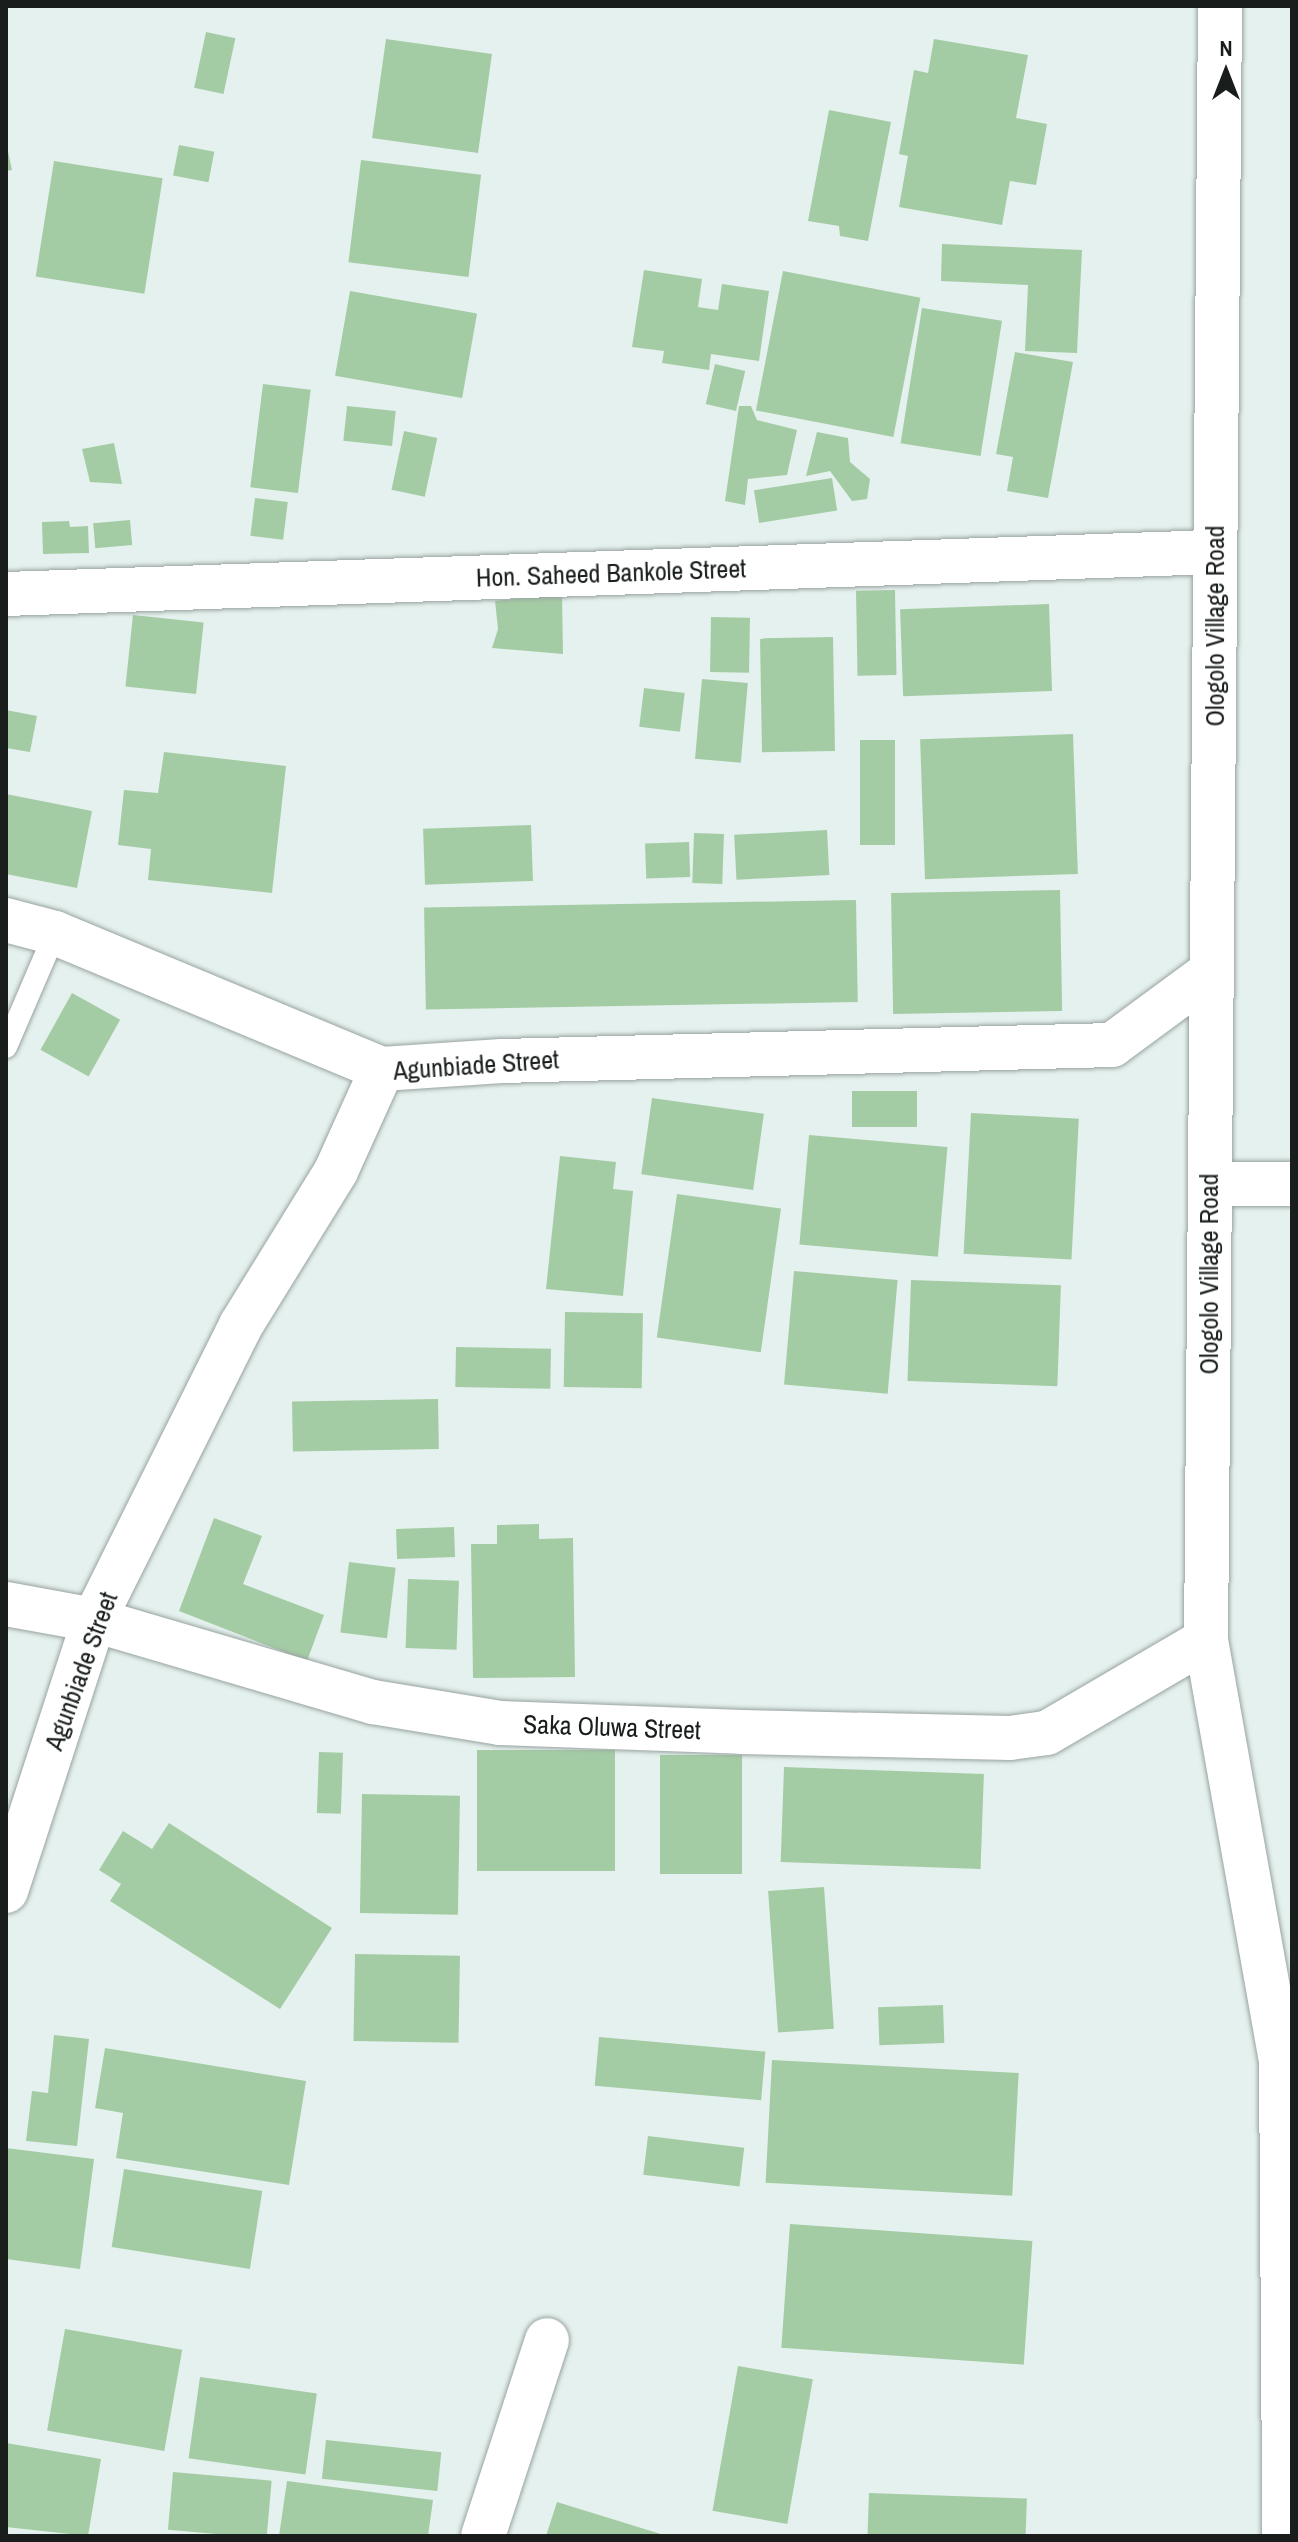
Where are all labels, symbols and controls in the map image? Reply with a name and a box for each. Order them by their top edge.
north arrow [1186,32,1266,112]
text: N [1219,33,1233,63]
street label: Ologolo Village Road [1199,525,1231,727]
street label: Hon. Saheed Bankole Street [475,553,747,593]
street label: Agunbiade Street [392,1044,560,1086]
street label: Ologolo Village Road [1193,1173,1225,1375]
street label: Agunbiade Street [38,1588,124,1754]
street label: Saka Oluwa Street [523,1708,701,1746]

